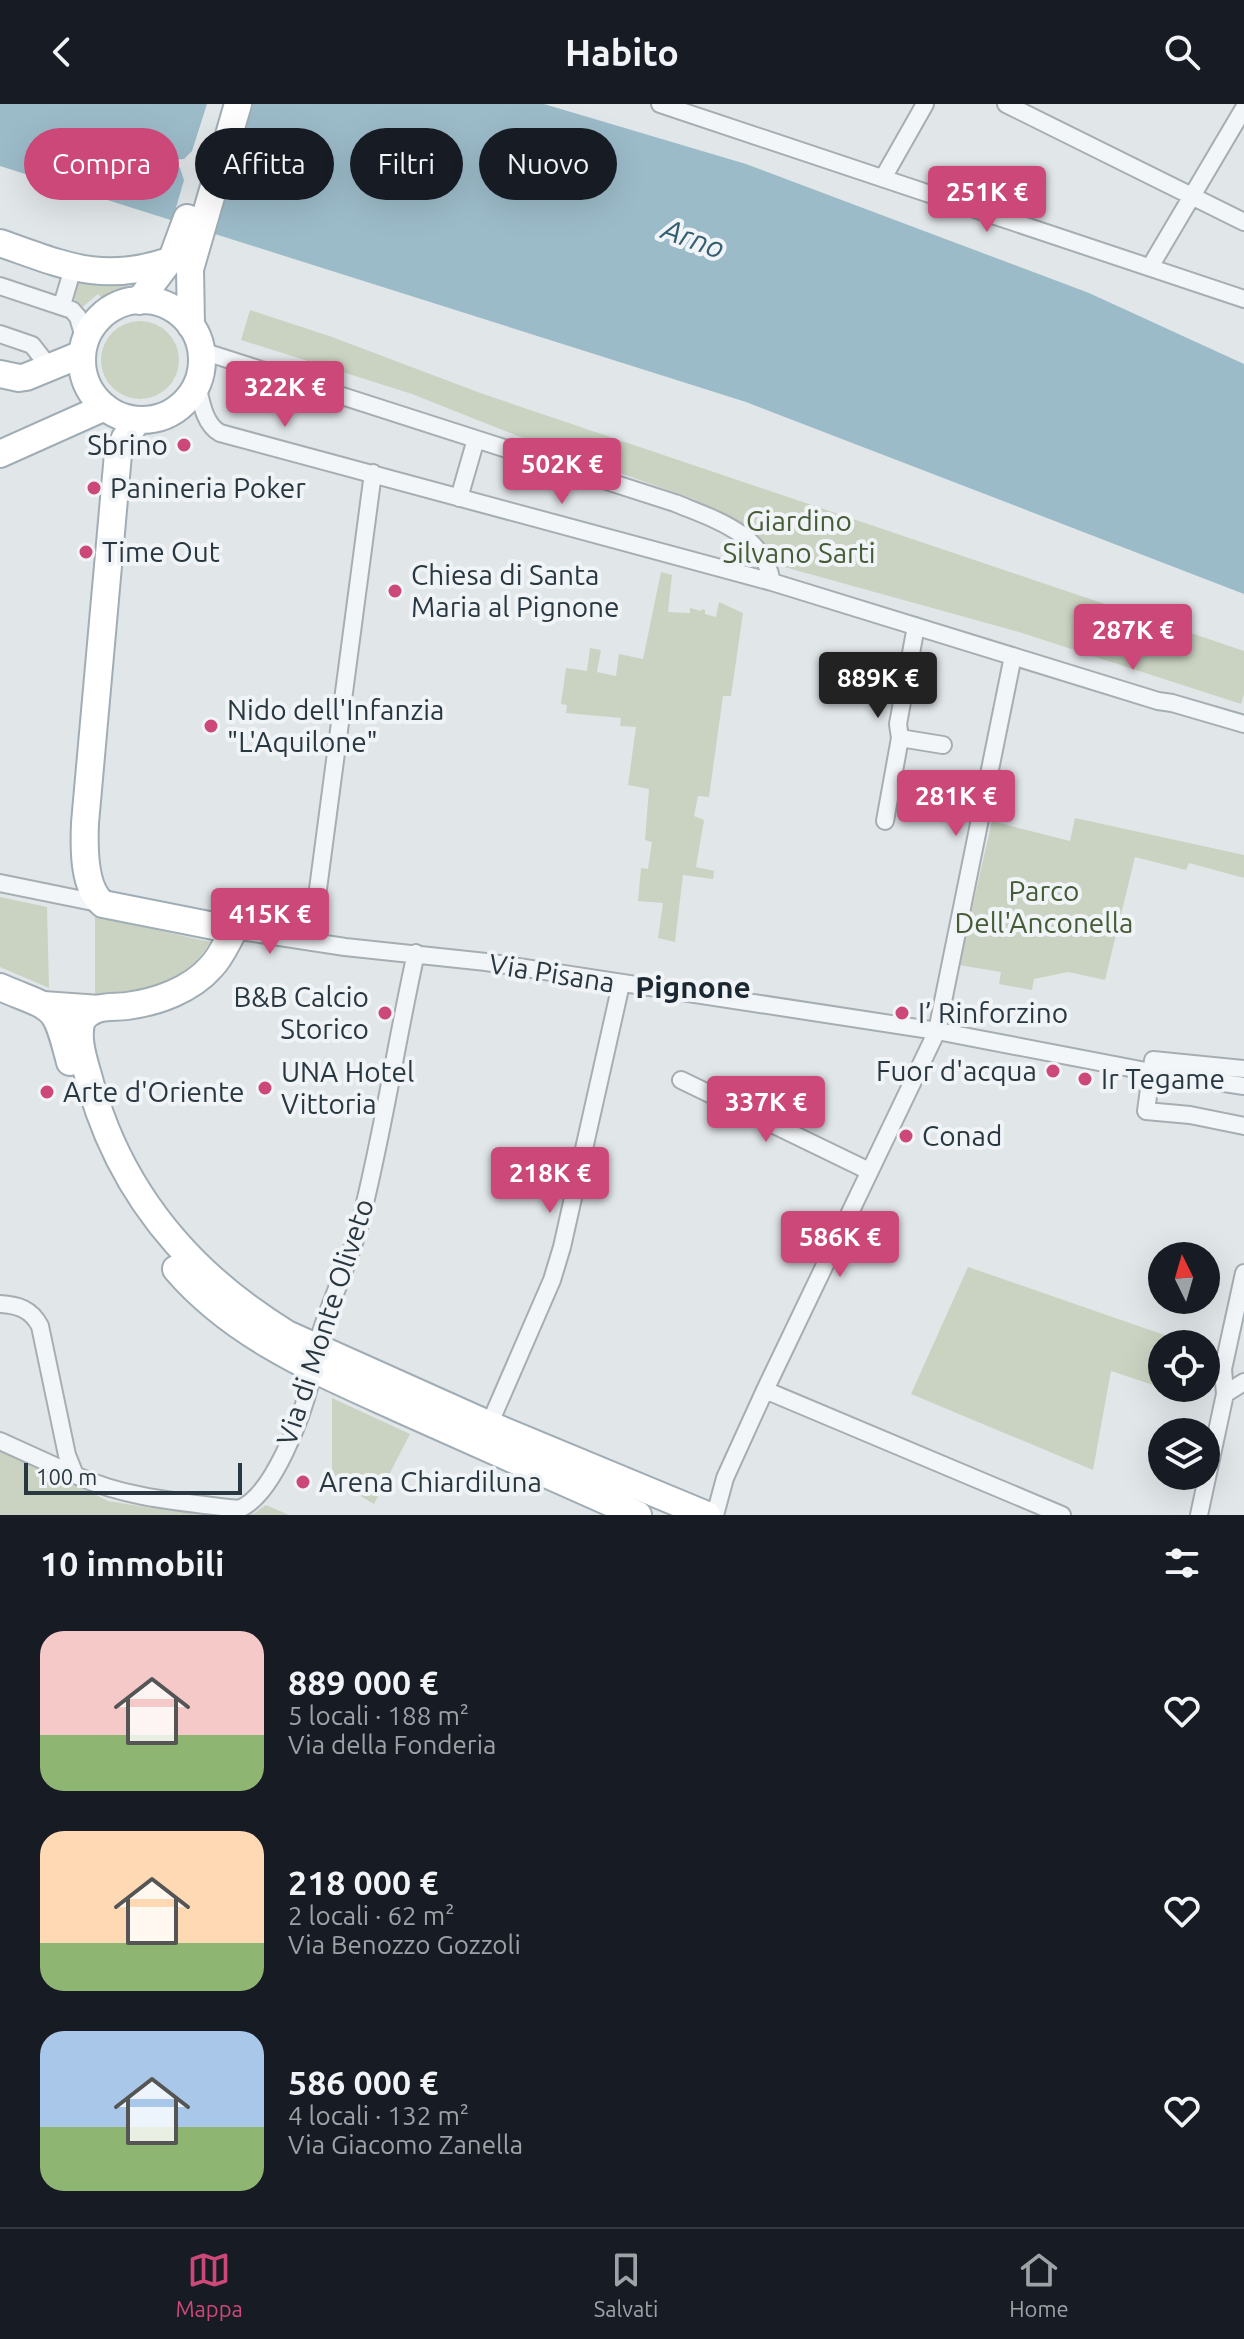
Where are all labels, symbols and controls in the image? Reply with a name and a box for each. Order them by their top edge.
icon: back [40,30,84,74]
icon: search [1160,30,1204,74]
text: Habito [565,32,679,73]
chip: Compra [24,128,179,200]
chip: Affitta [195,128,334,200]
chip: Filtri [350,128,463,200]
chip: Nuovo [479,128,617,200]
pin: 251K € [922,166,1052,234]
text: 251K € [946,177,1028,206]
water label: Arno [656,211,729,265]
pin: 322K € [220,361,350,429]
text: 322K € [244,372,326,401]
place label: Sbrino [87,429,168,460]
marker: Sbrino [175,436,193,454]
pin: 502K € [497,438,627,506]
text: 502K € [521,449,603,478]
place label: Panineria Poker [110,472,306,503]
marker: Panineria Poker [85,479,103,497]
park label: Giardino Silvano Sarti [722,505,876,568]
place label: Time Out [102,536,220,567]
marker: Time Out [77,543,95,561]
place label: Chiesa di Santa Maria al Pignone [411,559,620,622]
marker: Chiesa di Santa Maria al Pignone [386,582,404,600]
pin: 287K € [1068,604,1198,672]
text: 287K € [1092,615,1174,644]
pin: 889K € [813,652,943,720]
text: 889K € [837,663,919,692]
place label: Nido dell'Infanzia "L'Aquilone" [227,694,444,757]
marker: Nido dell'Infanzia "L'Aquilone" [202,717,220,735]
pin: 281K € [891,770,1021,838]
text: 281K € [915,781,997,810]
park label: Parco Dell'Anconella [955,875,1133,938]
pin: 415K € [205,888,335,956]
text: 415K € [229,899,311,928]
street label: Via Pisana [487,947,617,998]
district label: Pignone [635,970,751,1004]
place label: B&B Calcio Storico [234,981,369,1044]
place label: I’ Rinforzino [918,997,1068,1028]
marker: B&B Calcio Storico [376,1004,394,1022]
marker: I’ Rinforzino [893,1004,911,1022]
place label: Fuor d'acqua [876,1055,1037,1086]
place label: UNA Hotel Vittoria [281,1056,414,1119]
marker: Fuor d'acqua [1044,1062,1062,1080]
place label: Ir Tegame [1101,1063,1225,1094]
marker: Ir Tegame [1076,1070,1094,1088]
place label: Arte d'Oriente [63,1076,244,1107]
pin: 337K € [701,1076,831,1144]
marker: UNA Hotel Vittoria [256,1079,274,1097]
marker: Arte d'Oriente [38,1083,56,1101]
text: 337K € [725,1087,807,1116]
place label: Conad [922,1120,1002,1151]
marker: Conad [897,1127,915,1145]
pin: 218K € [485,1147,615,1215]
text: 218K € [509,1158,591,1187]
street label: Via di Monte Oliveto [270,1195,379,1449]
pin: 586K € [775,1211,905,1279]
text: 586K € [799,1222,881,1251]
north arrow [1148,1242,1220,1314]
map controls [1148,1242,1220,1490]
button: locate [1148,1330,1220,1402]
button: layers [1148,1418,1220,1490]
scale bar [24,1459,242,1495]
text: 100 m [36,1464,97,1489]
place label: Arena Chiardiluna [319,1466,542,1497]
marker: Arena Chiardiluna [294,1473,312,1491]
icon: filters [1160,1541,1204,1585]
text: 10 immobili [40,1544,225,1582]
icon: home [104,1663,200,1759]
text: 889 000 € [288,1663,438,1701]
icon: heart [1160,1689,1204,1733]
text: 5 locali · 188 m² [288,1701,469,1730]
text: Via della Fonderia [288,1730,496,1759]
icon: home [104,1863,200,1959]
text: 218 000 € [288,1863,438,1901]
icon: heart [1160,1889,1204,1933]
text: 2 locali · 62 m² [288,1901,455,1930]
text: Via Benozzo Gozzoli [288,1930,521,1959]
icon: home [104,2063,200,2159]
text: 586 000 € [288,2063,438,2101]
icon: heart [1160,2089,1204,2133]
text: 4 locali · 132 m² [288,2101,469,2130]
text: Via Giacomo Zanella [288,2130,523,2159]
tab: Mappa [175,2248,243,2321]
tab: Salvati [594,2248,658,2321]
tab: Home [1009,2248,1069,2321]

